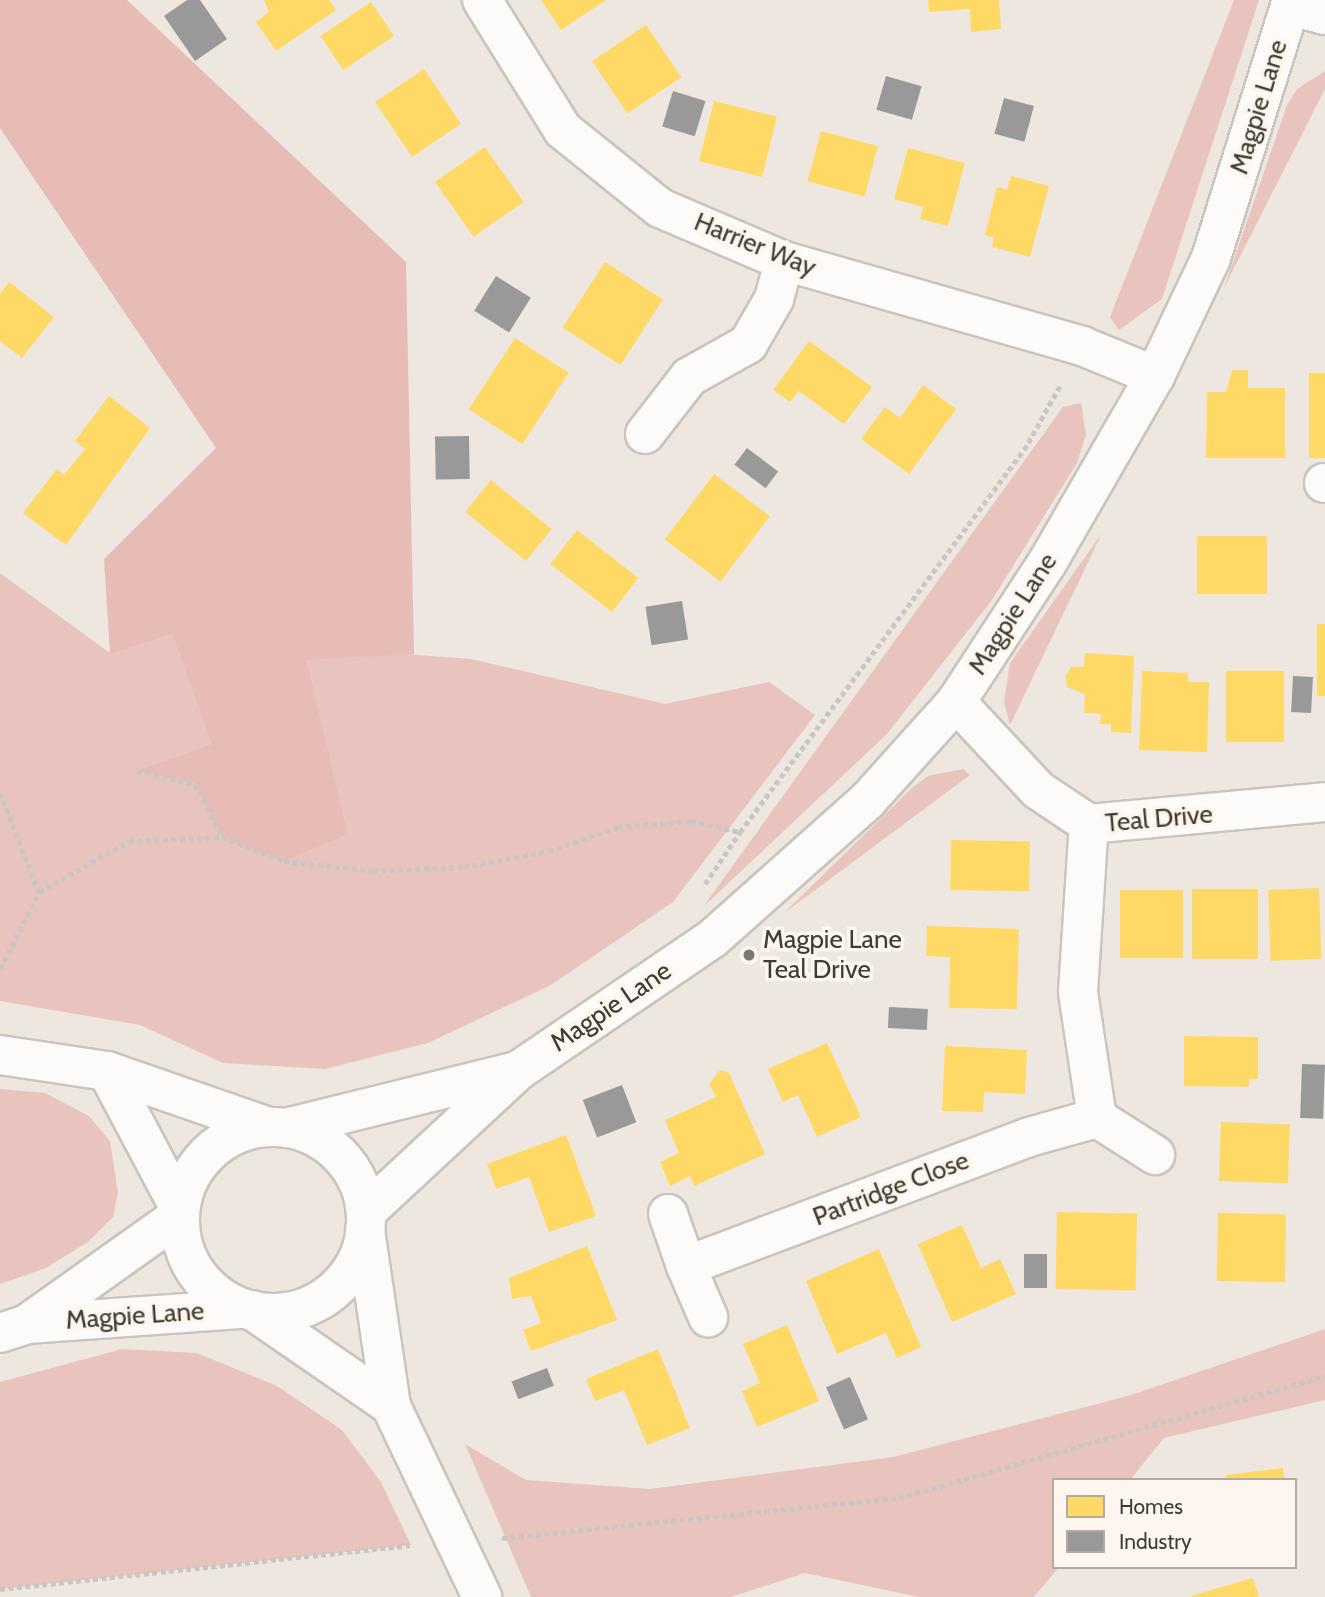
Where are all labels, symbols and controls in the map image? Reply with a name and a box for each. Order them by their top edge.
street label: Magpie Lane [1224,36,1294,178]
street label: Harrier Way [690,206,820,284]
street label: Magpie Lane [962,547,1064,681]
street label: Teal Drive [1104,799,1214,839]
place label: Magpie Lane Teal Drive [763,924,902,986]
marker: Magpie Lane Teal Drive [741,947,757,963]
street label: Magpie Lane [545,955,677,1059]
street label: Partridge Close [809,1145,973,1233]
street label: Magpie Lane [65,1296,205,1336]
legend [1052,1478,1297,1569]
text: Homes [1119,1494,1183,1519]
text: Industry [1119,1529,1192,1554]

